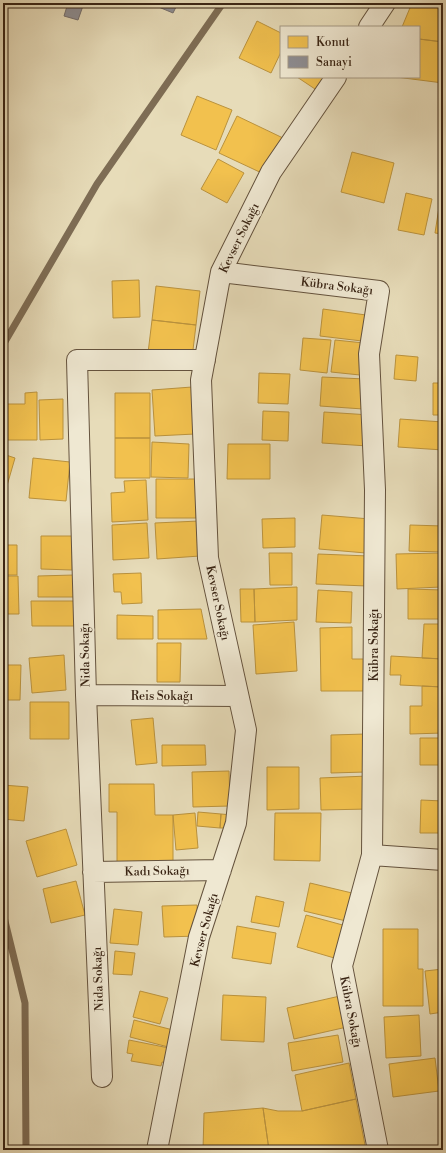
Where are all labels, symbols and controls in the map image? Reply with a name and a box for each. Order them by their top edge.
legend [280,26,420,78]
text: Konut [316,35,350,50]
text: Sanayi [316,55,352,70]
street label: Kevser Sokağı [216,201,263,276]
street label: Kübra Sokağı [300,275,374,298]
street label: Kevser Sokağı [202,564,233,642]
street label: Kübra Sokağı [367,609,382,681]
street label: Nida Sokağı [77,622,94,688]
street label: Reis Sokağı [131,689,193,704]
street label: Kadı Sokağı [124,863,190,880]
street label: Kevser Sokağı [187,891,222,969]
street label: Nida Sokağı [90,946,107,1012]
street label: Kübra Sokağı [336,975,365,1049]

